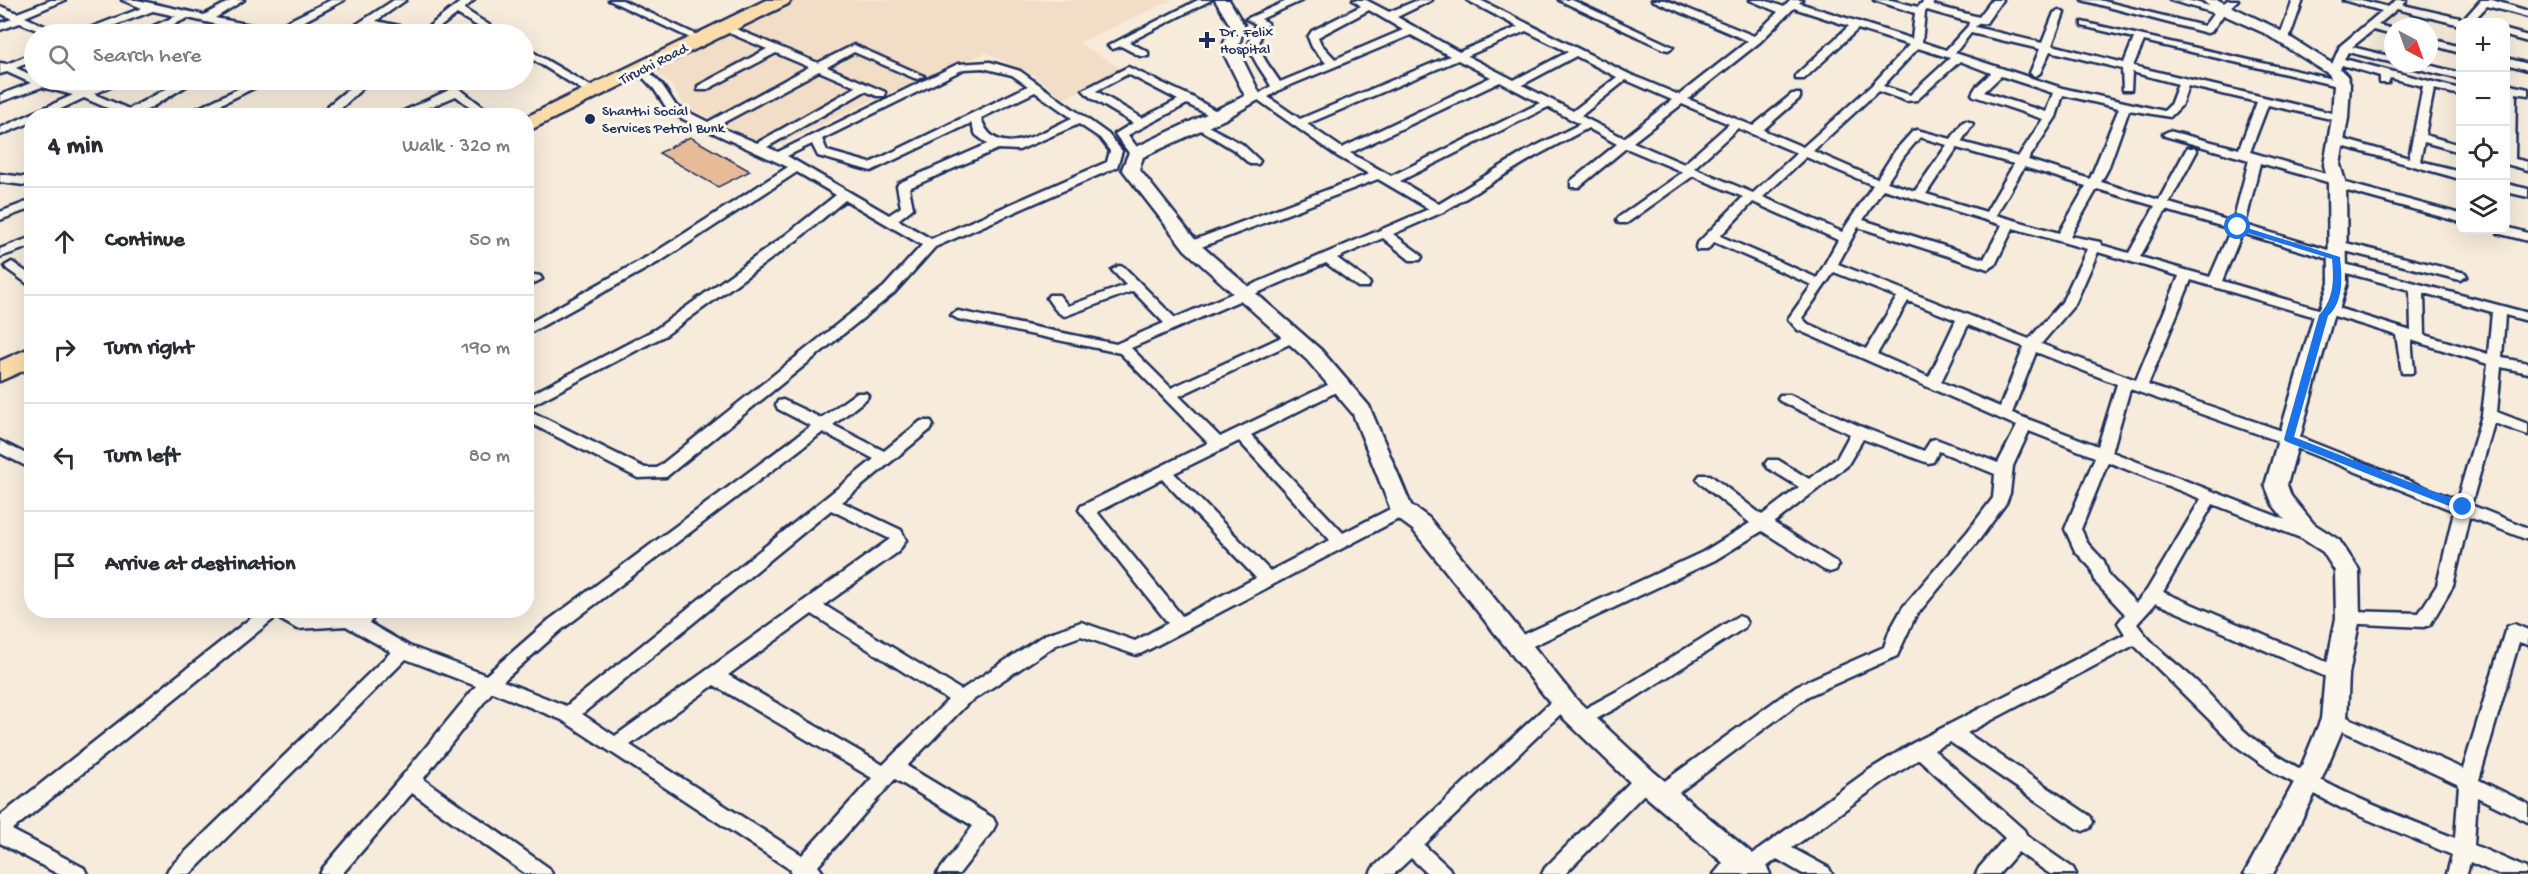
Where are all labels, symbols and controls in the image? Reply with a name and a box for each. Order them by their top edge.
north arrow [2384,18,2438,72]
map controls [2456,18,2510,234]
button: + [2456,18,2510,72]
search box [24,24,534,90]
place label: Dr. Felix Hospital [1219,24,1273,59]
marker: Dr. Felix Hospital [1198,31,1216,49]
street label: Tiruchi Road [616,39,692,90]
icon: search [45,41,78,74]
text: Search here [93,44,201,70]
button: − [2456,72,2510,126]
place label: Shanthi Social Services Petrol Bunk [602,103,726,138]
marker: Shanthi Social Services Petrol Bunk [583,112,597,126]
button: locate [2456,126,2510,180]
text: 4 min [48,132,103,163]
text: Walk · 320 m [402,136,510,159]
button: layers [2456,180,2510,234]
route start [2224,213,2250,239]
icon: ahead [48,225,81,258]
text: Continue [105,228,185,254]
text: 50 m [469,230,510,253]
icon: right [48,333,81,366]
text: Turn right [105,336,193,362]
text: 190 m [462,338,510,361]
icon: left [48,441,81,474]
text: Turn left [105,444,179,470]
text: 80 m [469,446,510,469]
route end [2449,493,2475,519]
icon: arrive [48,549,81,582]
text: Arrive at destination [105,552,295,578]

